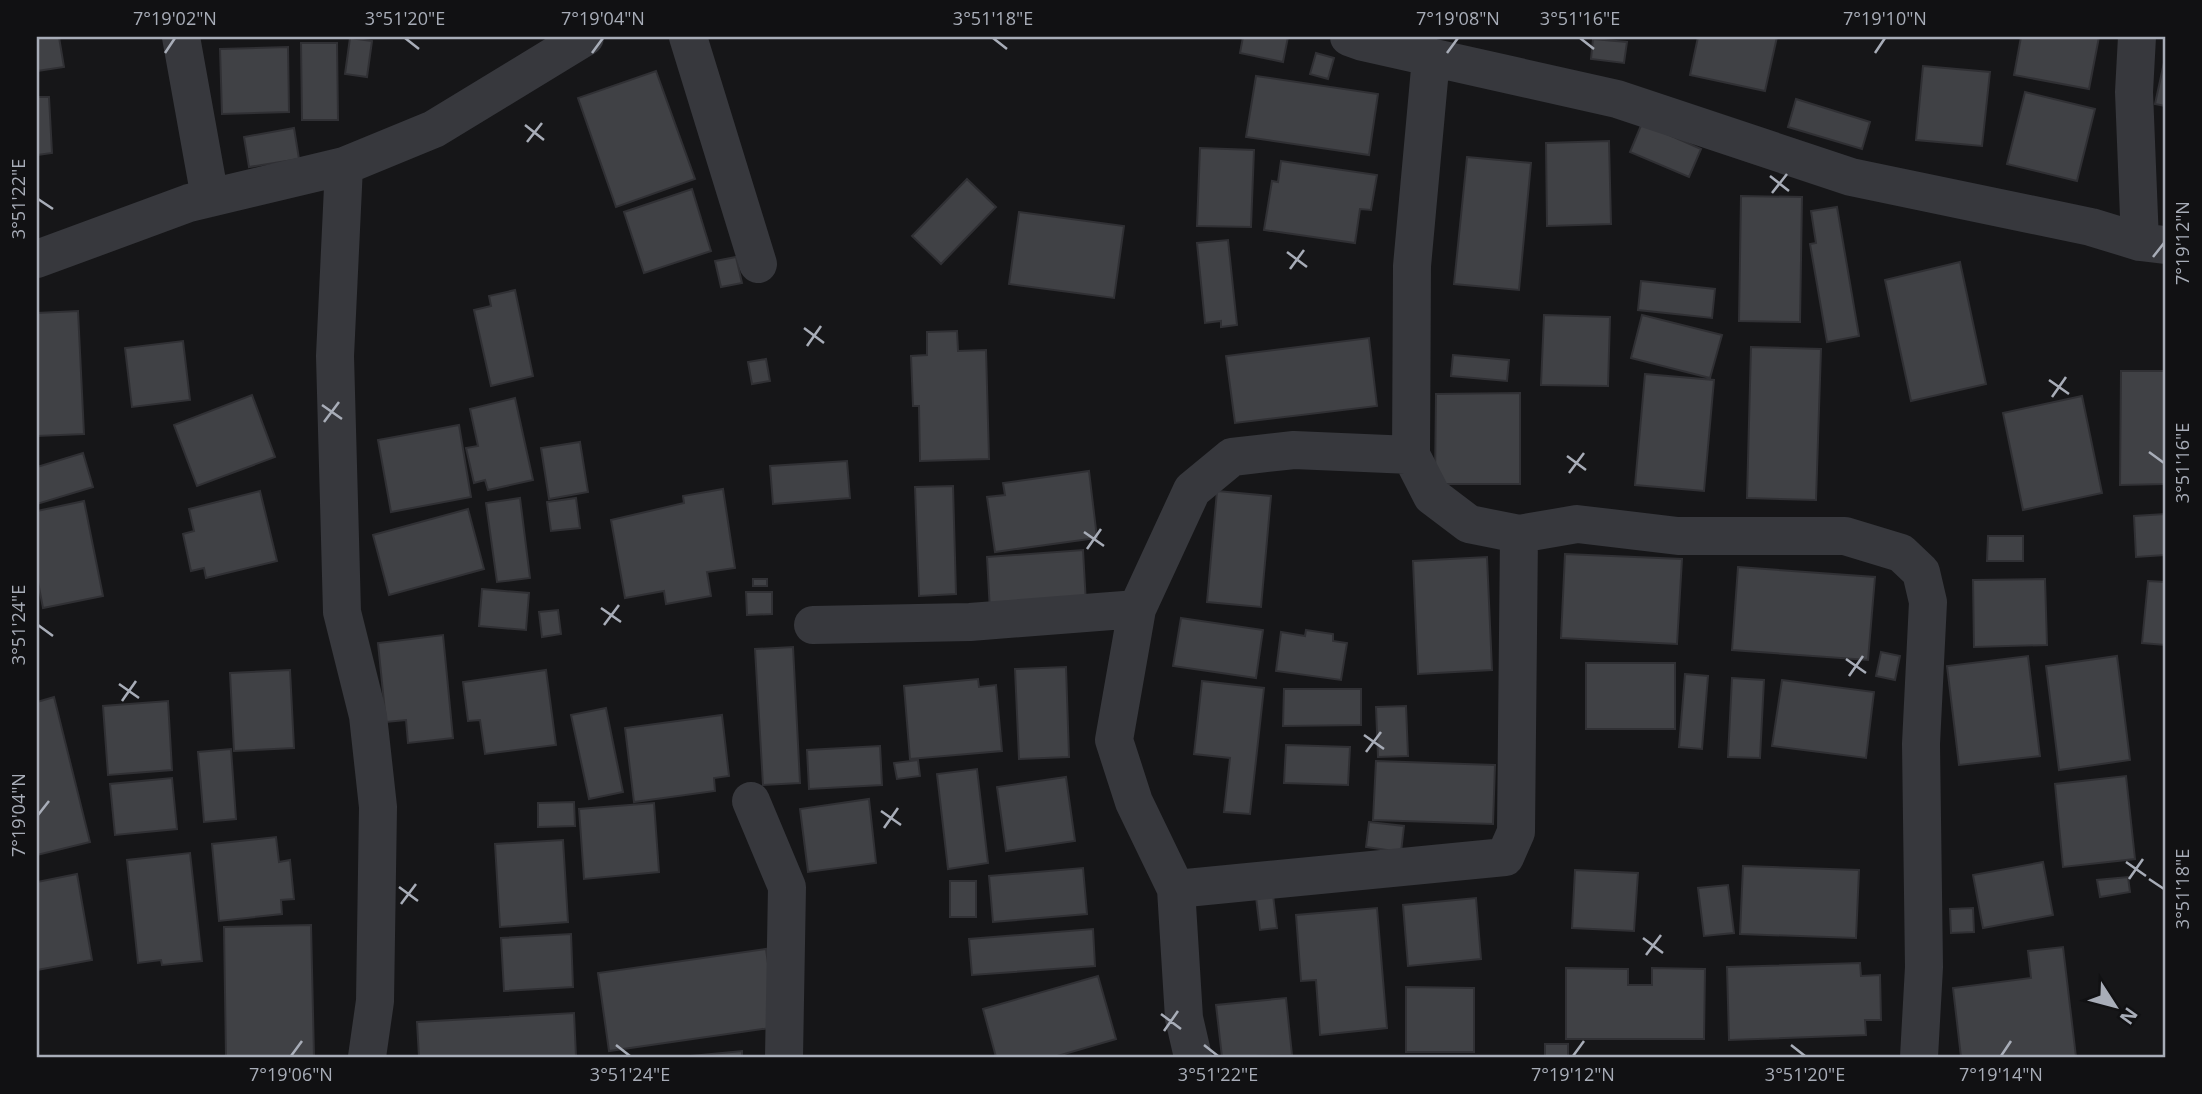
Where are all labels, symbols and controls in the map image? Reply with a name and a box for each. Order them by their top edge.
text: 7°19'02"N [133,6,217,30]
text: 3°51'20"E [365,6,445,30]
text: 7°19'04"N [561,6,645,30]
text: 3°51'18"E [953,6,1033,30]
text: 7°19'08"N [1416,6,1500,30]
text: 3°51'16"E [1540,6,1620,30]
text: 7°19'10"N [1843,6,1927,30]
text: 3°51'22"E [6,159,30,239]
text: 7°19'12"N [2170,201,2194,285]
text: 3°51'16"E [2170,423,2194,503]
text: 3°51'24"E [6,585,30,665]
text: 7°19'04"N [6,773,30,857]
text: 3°51'18"E [2170,849,2194,929]
north arrow [2080,972,2150,1042]
text: N [2114,1002,2144,1030]
text: 7°19'06"N [249,1062,333,1086]
text: 3°51'24"E [590,1062,670,1086]
text: 3°51'22"E [1178,1062,1258,1086]
text: 7°19'12"N [1531,1062,1615,1086]
text: 3°51'20"E [1765,1062,1845,1086]
text: 7°19'14"N [1959,1062,2043,1086]

